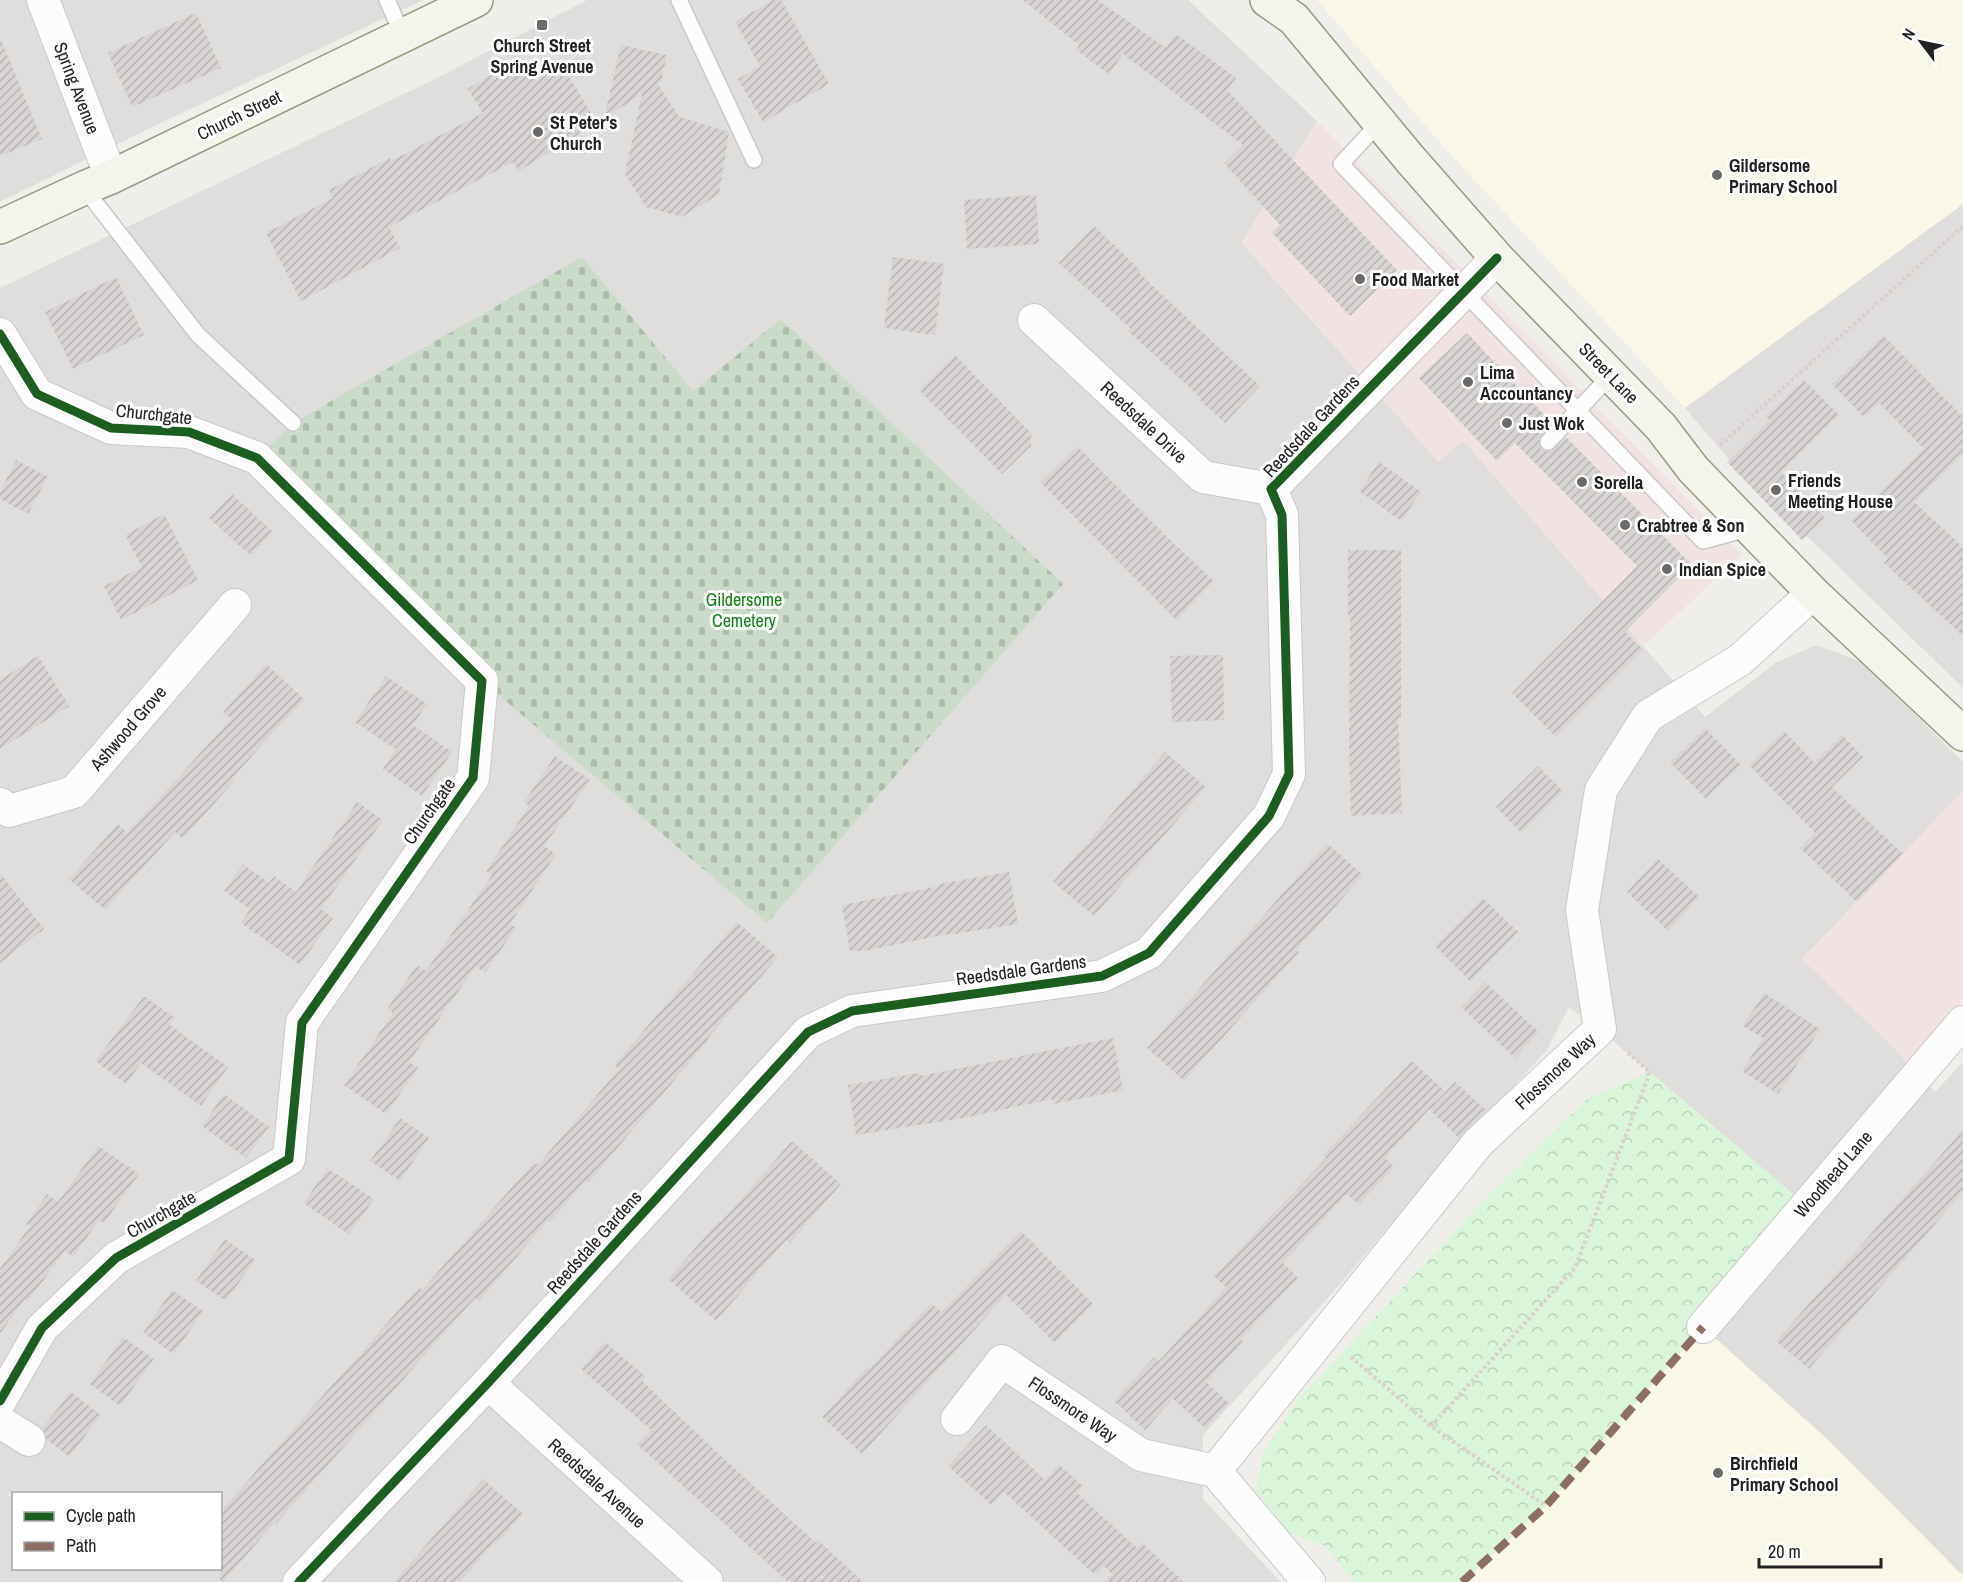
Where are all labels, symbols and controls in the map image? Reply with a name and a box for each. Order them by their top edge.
north arrow [1891,12,1951,72]
marker: Church Street Spring Avenue [535,18,549,32]
text: N [1896,24,1920,44]
place label: Church Street Spring Avenue [490,33,594,79]
street label: Spring Avenue [48,38,106,138]
street label: Church Street [193,84,285,146]
place label: St Peter's Church [550,110,618,156]
marker: St Peter's Church [531,125,545,139]
place label: Gildersome Primary School [1729,153,1837,199]
marker: Gildersome Primary School [1710,168,1724,182]
place label: Food Market [1372,267,1459,292]
marker: Food Market [1353,272,1367,286]
street label: Street Lane [1573,337,1645,409]
place label: Lima Accountancy [1480,360,1573,406]
street label: Reedsdale Gardens [1257,369,1365,483]
street label: Reedsdale Drive [1095,375,1193,469]
marker: Lima Accountancy [1461,375,1475,389]
street label: Churchgate [115,398,193,430]
place label: Just Wok [1519,411,1585,436]
marker: Just Wok [1500,416,1514,430]
place label: Friends Meeting House [1788,468,1893,514]
place label: Sorella [1594,470,1644,495]
marker: Sorella [1575,475,1589,489]
marker: Friends Meeting House [1769,483,1783,497]
place label: Crabtree & Son [1637,513,1744,538]
marker: Crabtree & Son [1618,518,1632,532]
place label: Indian Spice [1679,557,1766,582]
marker: Indian Spice [1660,562,1674,576]
park label: Gildersome Cemetery [706,587,782,633]
street label: Ashwood Grove [83,680,172,777]
street label: Churchgate [397,773,461,849]
street label: Reedsdale Gardens [954,948,1088,992]
street label: Flossmore Way [1509,1027,1601,1115]
street label: Woodhead Lane [1788,1125,1878,1223]
street label: Churchgate [122,1184,200,1244]
street label: Reedsdale Gardens [541,1185,647,1299]
street label: Flossmore Way [1024,1370,1123,1448]
street label: Reedsdale Avenue [543,1432,651,1534]
place label: Birchfield Primary School [1730,1451,1838,1497]
marker: Birchfield Primary School [1711,1466,1725,1480]
legend [12,1492,222,1570]
text: Cycle path [66,1503,136,1528]
scale bar [1759,1531,1880,1569]
text: Path [66,1533,96,1558]
text: 20 m [1768,1539,1801,1564]

